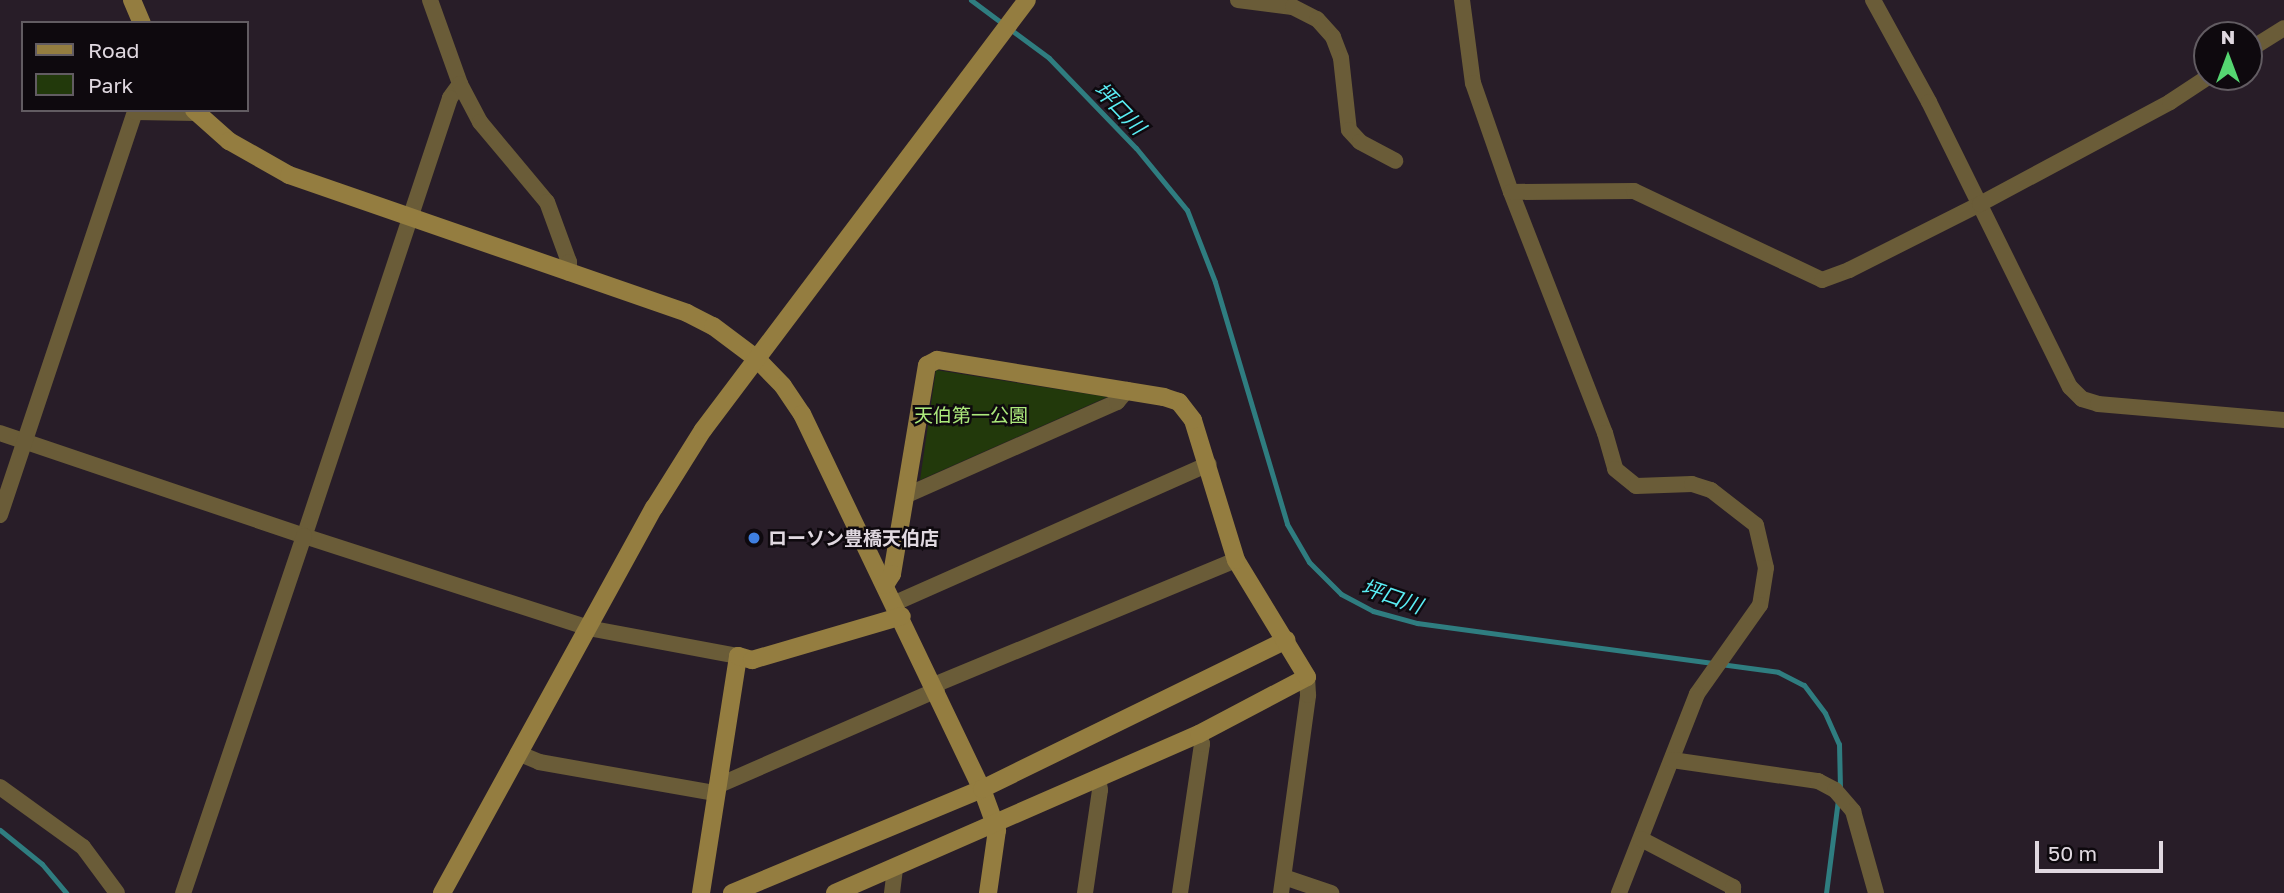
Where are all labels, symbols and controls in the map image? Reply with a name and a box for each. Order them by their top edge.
legend [21,21,248,112]
north arrow [2193,21,2263,91]
text: N [2221,25,2235,48]
text: Road [88,37,139,63]
text: Park [88,72,133,98]
water label: 坪口川 [1089,77,1151,139]
park label: 天伯第一公園 [914,404,1028,426]
place label: ローソン豊橋天伯店 [768,527,939,549]
marker: ローソン豊橋天伯店 [746,530,762,546]
water label: 坪口川 [1358,574,1426,618]
scale bar [2039,826,2167,870]
text: 50 m [2048,840,2097,866]

